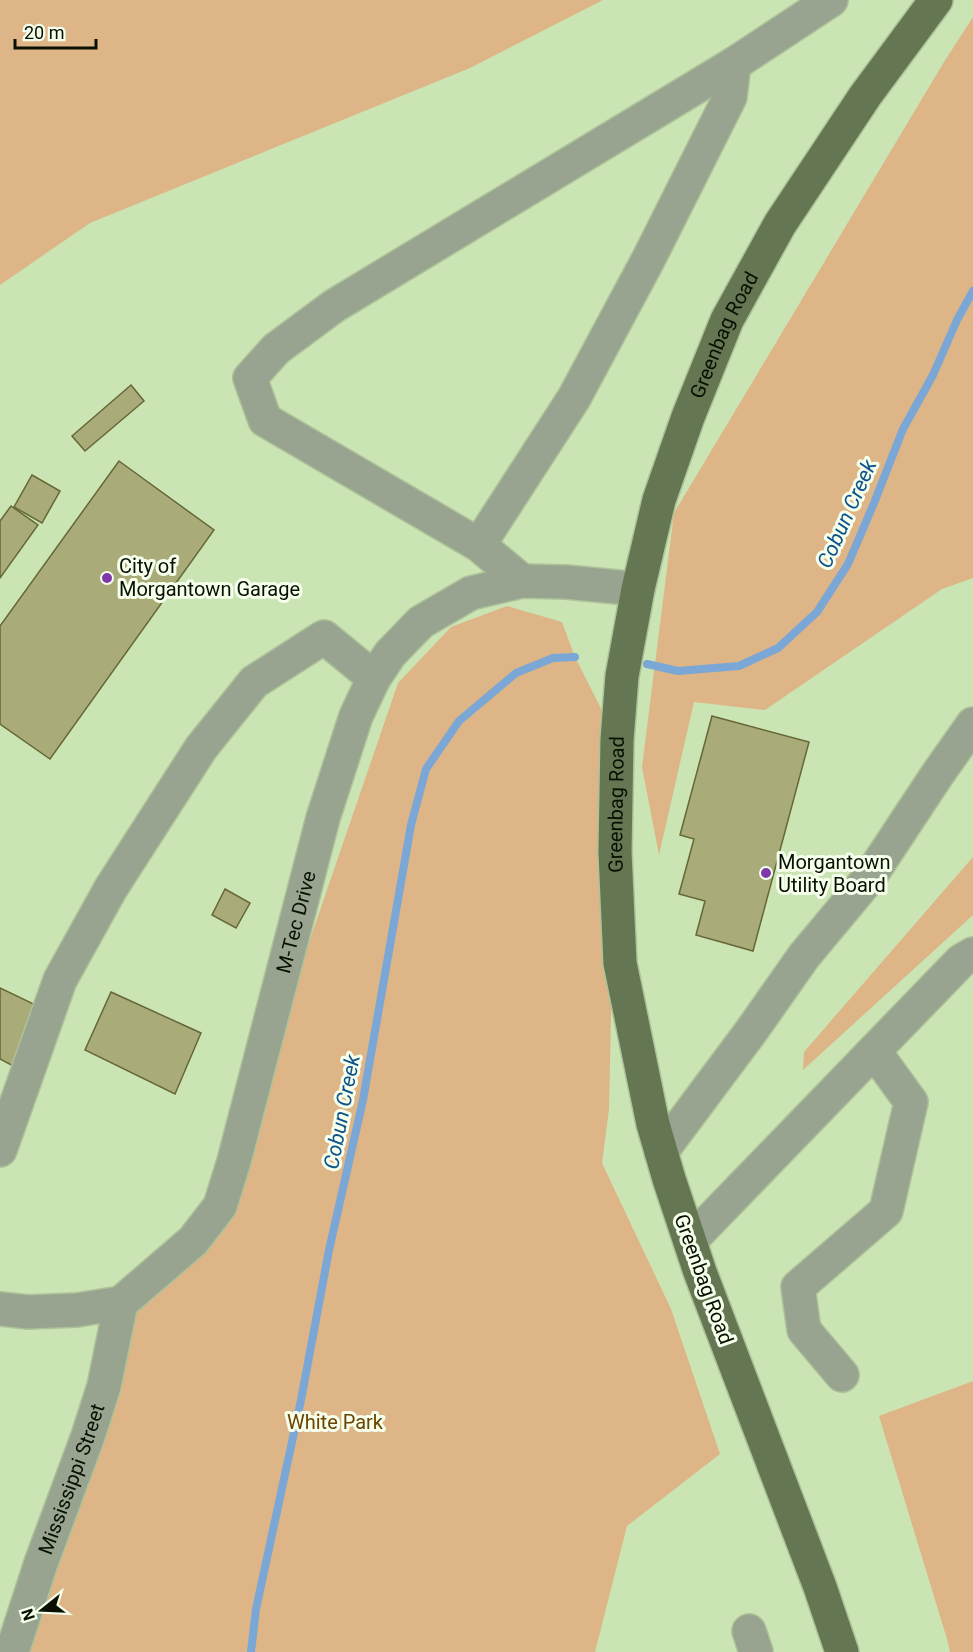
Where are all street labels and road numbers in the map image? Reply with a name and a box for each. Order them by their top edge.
street label: Greenbag Road [685,268,763,402]
street label: Greenbag Road [603,736,629,873]
street label: M-Tec Drive [271,868,321,976]
street label: Greenbag Road [669,1211,739,1347]
street label: Mississippi Street [33,1401,110,1558]

